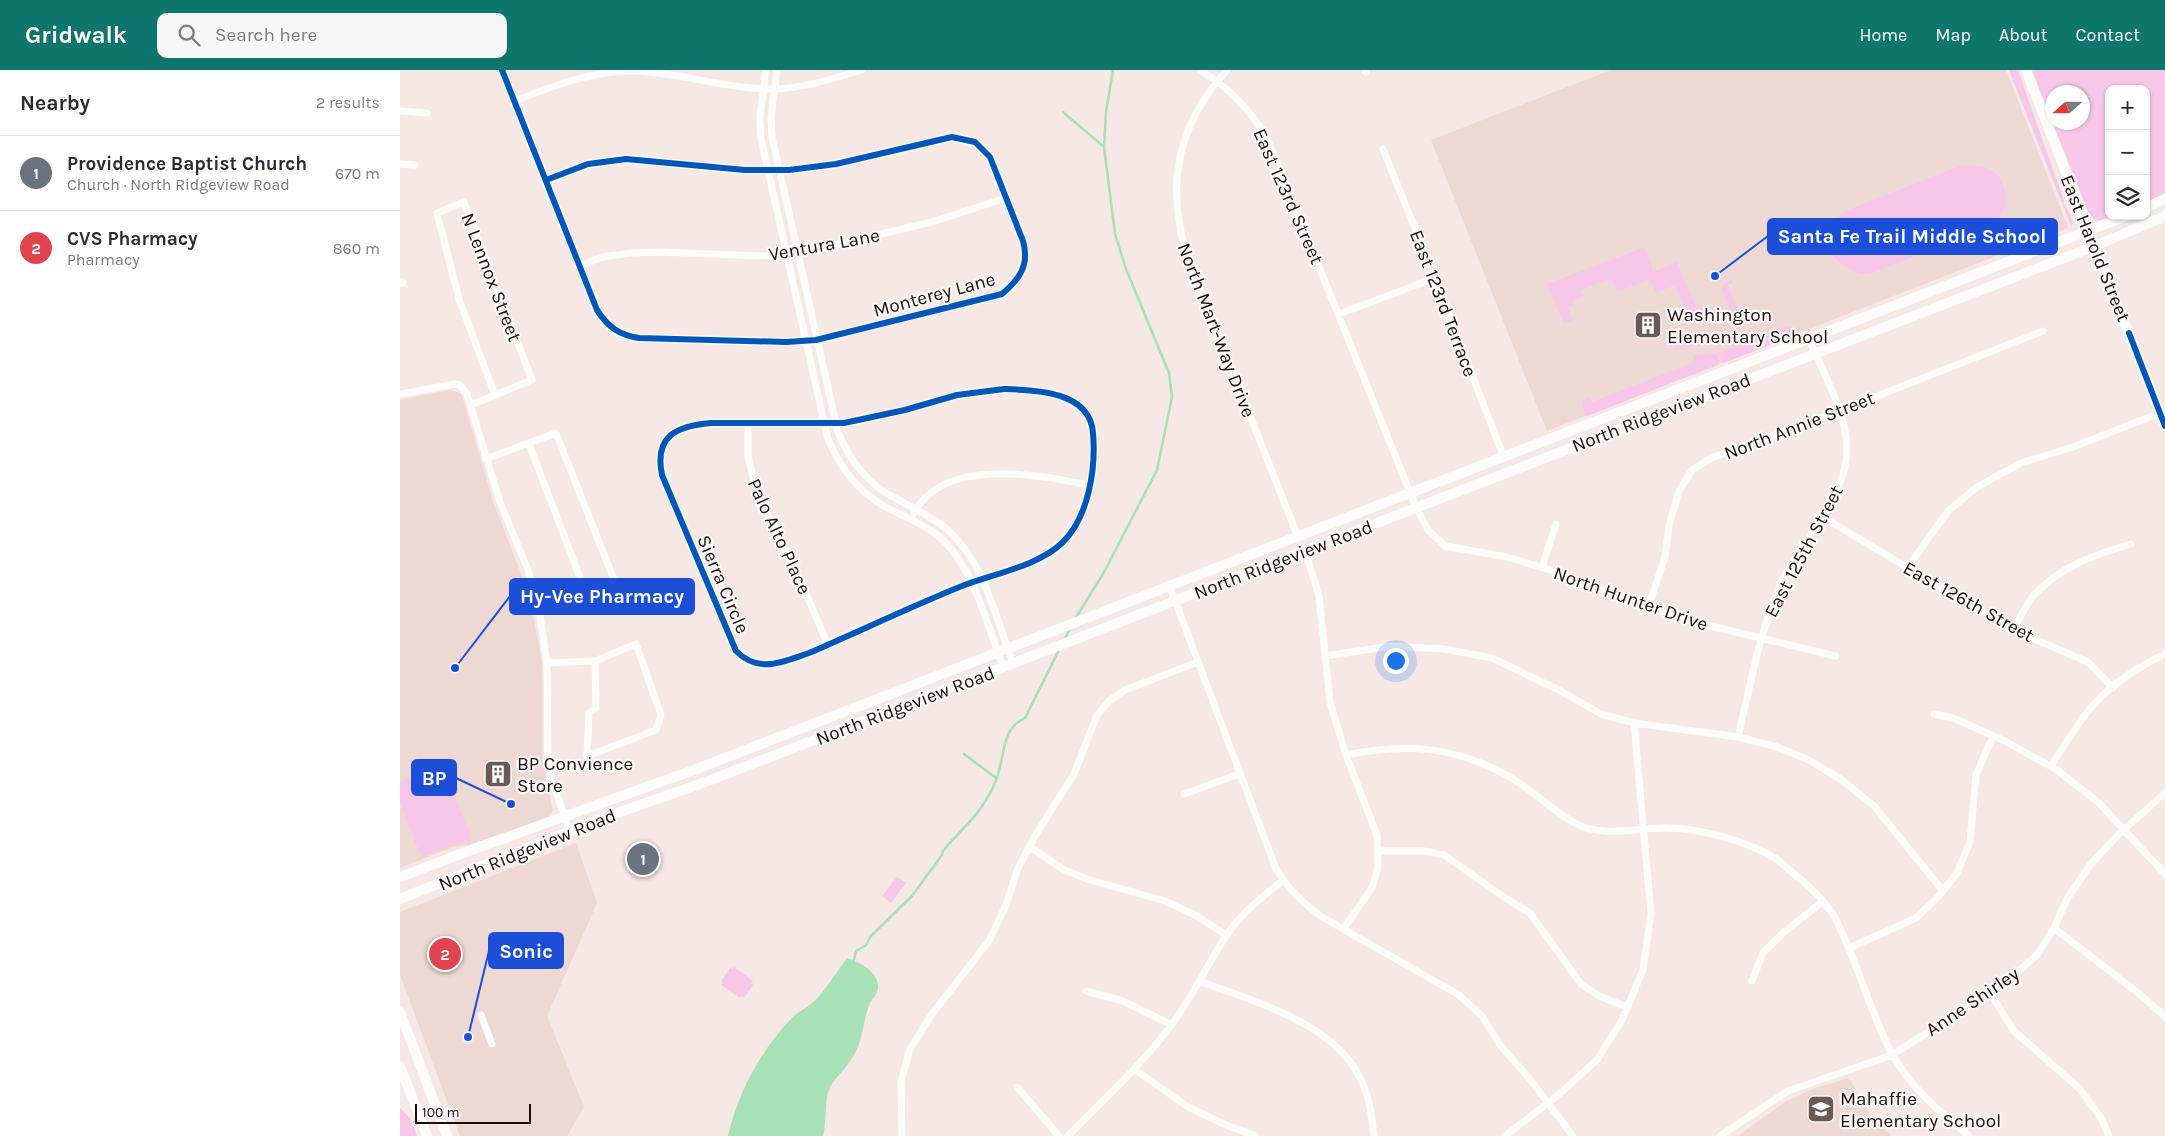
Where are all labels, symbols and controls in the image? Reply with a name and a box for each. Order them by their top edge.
search box [157,13,507,58]
text: Gridwalk [25,21,127,49]
icon: search [175,21,203,49]
text: Search here [215,24,317,46]
text: Home [1859,24,1907,46]
text: Map [1935,24,1971,46]
text: About [1999,24,2048,46]
text: Contact [2076,24,2140,46]
north arrow [2045,85,2090,130]
map controls [2105,85,2150,220]
button: + [2105,85,2150,130]
text: Nearby [20,91,90,115]
text: 2 results [316,93,380,112]
street label: East 123rd Street [1248,125,1328,268]
button: − [2105,130,2150,175]
text: Providence Baptist Church [67,153,307,175]
text: 1 [33,164,39,183]
text: 670 m [335,164,380,183]
street label: East Harold Street [2056,172,2135,325]
text: Church · North Ridgeview Road [67,175,290,194]
button: layers [2105,175,2150,220]
street label: N Lennox Street [456,210,526,345]
callout: Santa Fe Trail Middle School [1768,219,2057,254]
street label: Ventura Lane [767,224,881,266]
text: Santa Fe Trail Middle School [1778,225,2046,248]
street label: East 123rd Terrace [1405,227,1481,380]
text: CVS Pharmacy [67,228,198,250]
text: 2 [31,239,41,258]
text: 860 m [333,239,380,258]
street label: North Mart-Way Drive [1173,240,1260,421]
text: Pharmacy [67,250,140,269]
street label: Monterey Lane [871,268,998,322]
place label: Washington Elementary School [1667,304,1828,348]
building icon: Washington Elementary School [1633,310,1663,340]
street label: North Ridgeview Road [1569,369,1754,457]
street label: North Annie Street [1721,387,1878,465]
street label: Palo Alto Place [743,475,816,598]
street label: East 125th Street [1760,482,1848,621]
street label: North Ridgeview Road [1191,516,1376,604]
street label: Sierra Circle [693,532,754,637]
street label: East 126th Street [1899,557,2038,647]
street label: North Hunter Drive [1551,562,1711,636]
callout: Hy-Vee Pharmacy [510,579,694,614]
text: Hy-Vee Pharmacy [520,585,684,608]
your location [1383,648,1409,674]
street label: North Ridgeview Road [813,662,998,750]
place label: BP Convience Store [517,753,633,797]
building icon: BP Convience Store [483,759,513,789]
callout: BP [412,760,456,795]
text: BP [422,767,447,790]
street label: North Ridgeview Road [435,804,619,896]
pin: 1 [627,840,659,878]
callout: Sonic [489,933,563,968]
pin: 2 [429,935,461,973]
text: Sonic [499,940,553,963]
street label: Anne Shirley [1922,963,2023,1041]
place label: Mahaffie Elementary School [1840,1088,2001,1132]
school or university icon: Mahaffie Elementary School [1806,1094,1836,1124]
scale bar [415,1101,531,1124]
text: 100 m [422,1104,460,1121]

